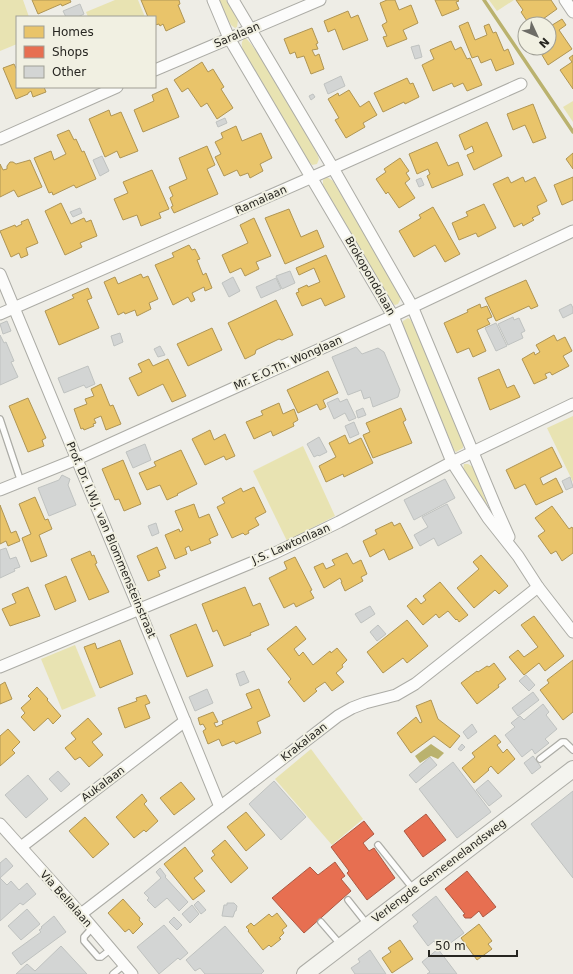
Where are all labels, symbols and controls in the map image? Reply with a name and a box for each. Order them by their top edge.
legend [16,16,156,88]
north arrow [517,16,557,56]
street label: Saralaan [212,20,262,50]
text: Homes [52,25,94,39]
text: N [536,35,552,50]
text: Shops [52,45,88,59]
text: Other [52,65,86,79]
street label: Ramalaan [233,183,289,217]
street label: Brokopondolaan [342,234,398,318]
street label: Mr. E.O.Th. Wonglaan [232,333,344,393]
street label: Prof. Dr. I.W.J. van Blommensteinstraat [64,440,159,641]
street label: J.S. Lawtonlaan [249,521,332,567]
street label: Krakalaan [278,720,330,764]
street label: Aukalaan [79,763,127,805]
street label: Verlengde Gemeenelandsweg [369,816,509,926]
street label: Via Bellalaan [37,868,95,930]
scale bar [429,932,517,958]
text: 50 m [435,939,466,953]

